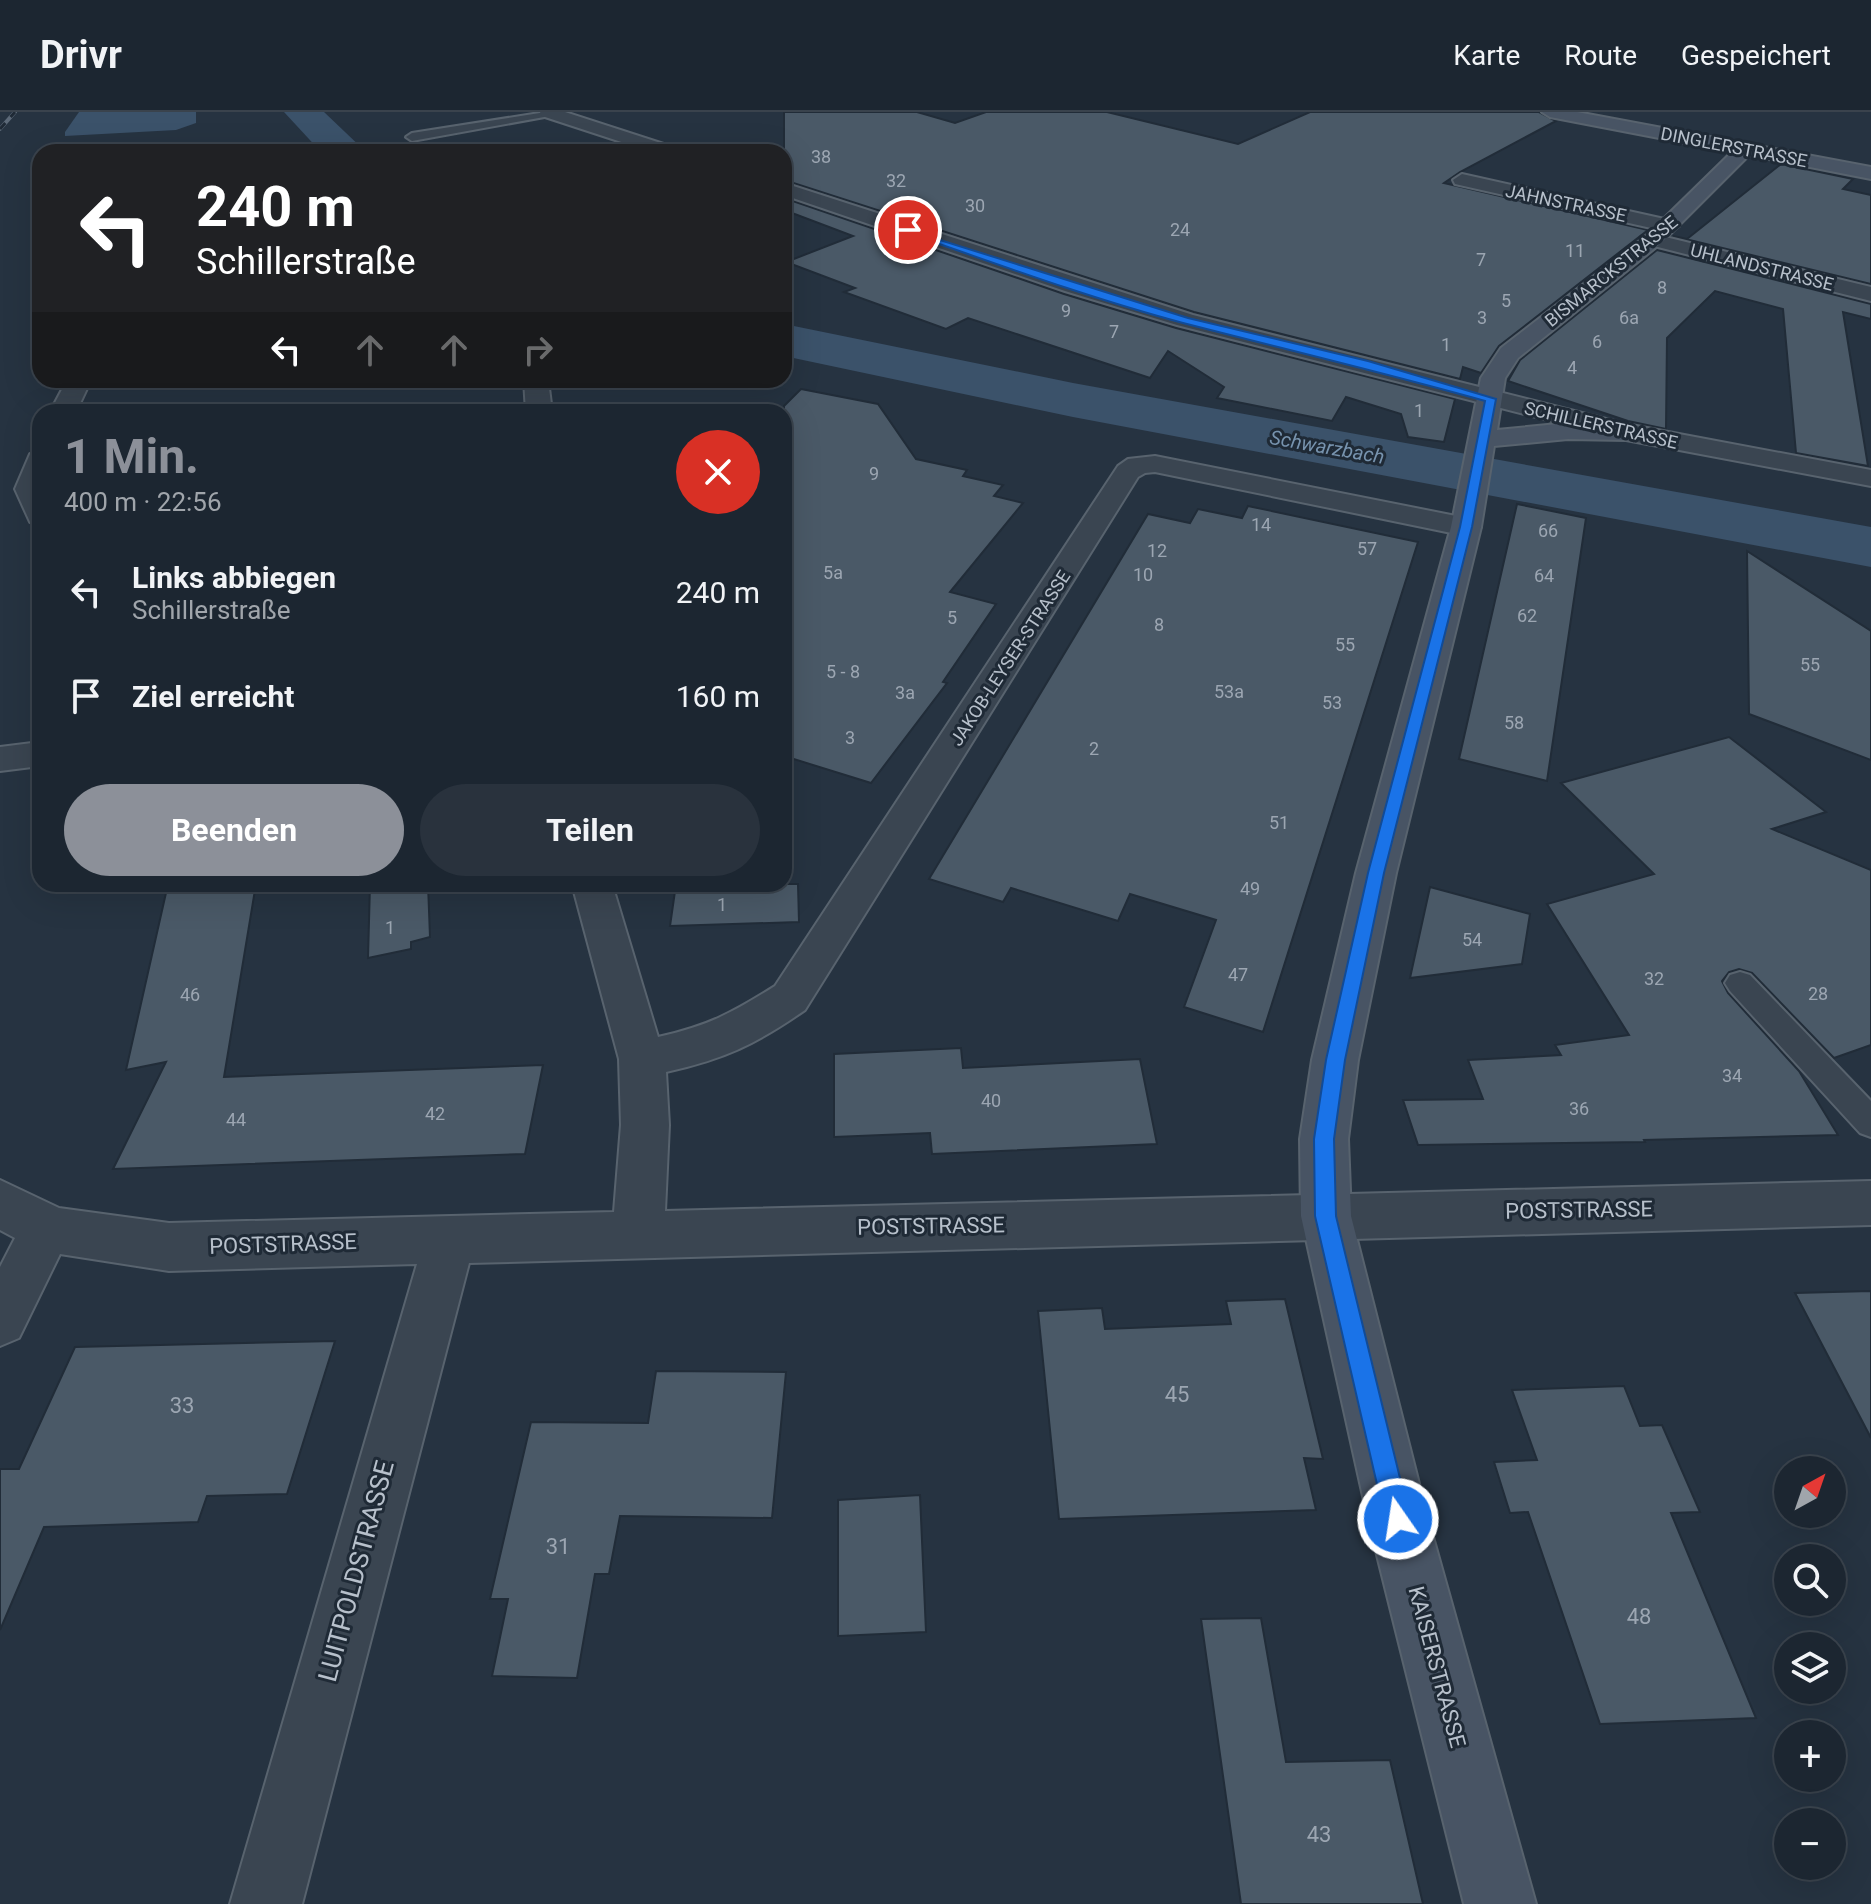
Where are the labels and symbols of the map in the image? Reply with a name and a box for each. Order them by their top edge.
street label: DINGLERSTRASSE [1659,123,1809,171]
house number: 38 [811,146,831,167]
house number: 32 [886,170,906,191]
street label: JAHNSTRASSE [1504,180,1628,226]
house number: 30 [965,195,985,216]
pin [874,196,942,264]
street label: BISMARCKSTRASSE [1541,211,1681,331]
house number: 24 [1170,219,1190,240]
street label: UHLANDSTRASSE [1688,239,1836,295]
house number: 11 [1565,240,1585,261]
house number: 7 [1476,249,1486,270]
house number: 8 [1657,277,1667,298]
house number: 5 [1501,290,1511,311]
house number: 9 [1061,300,1071,321]
house number: 3 [1477,307,1487,328]
house number: 6a [1619,307,1639,328]
house number: 7 [1109,321,1119,342]
house number: 6 [1592,331,1602,352]
house number: 1 [1441,334,1451,355]
house number: 4 [1567,357,1577,378]
street label: SCHILLERSTRASSE [1522,397,1680,453]
house number: 1 [1414,400,1424,421]
water label: Schwarzbach [1268,425,1386,469]
house number: 9 [869,463,879,484]
house number: 14 [1251,514,1271,535]
house number: 66 [1538,520,1558,541]
house number: 57 [1357,538,1377,559]
house number: 12 [1147,540,1167,561]
house number: 5a [823,562,843,583]
house number: 10 [1133,564,1153,585]
house number: 64 [1534,565,1554,586]
street label: JAKOB-LEYSER-STRASSE [945,567,1075,749]
house number: 62 [1517,605,1537,626]
house number: 5 [947,607,957,628]
house number: 8 [1154,614,1164,635]
house number: 55 [1335,634,1355,655]
house number: 55 [1800,654,1820,675]
house number: 5 - 8 [826,661,860,682]
house number: 53a [1214,681,1244,702]
house number: 3a [895,682,915,703]
house number: 53 [1322,692,1342,713]
house number: 58 [1504,712,1524,733]
house number: 3 [845,727,855,748]
house number: 2 [1089,738,1099,759]
house number: 51 [1269,812,1289,833]
house number: 49 [1240,878,1260,899]
house number: 1 [717,894,727,915]
house number: 1 [385,917,395,938]
house number: 54 [1462,929,1482,950]
house number: 47 [1228,964,1248,985]
house number: 32 [1644,968,1664,989]
house number: 28 [1808,983,1828,1004]
house number: 46 [180,984,200,1005]
house number: 34 [1722,1065,1742,1086]
house number: 40 [981,1090,1001,1111]
house number: 36 [1569,1098,1589,1119]
house number: 42 [425,1103,445,1124]
house number: 44 [226,1109,246,1130]
street label: POSTSTRASSE [1505,1196,1653,1224]
street label: POSTSTRASSE [857,1212,1005,1240]
street label: POSTSTRASSE [209,1229,357,1259]
house number: 45 [1165,1382,1189,1407]
house number: 33 [170,1393,194,1418]
north arrow [1774,1456,1846,1528]
street label: LUITPOLDSTRASSE [312,1457,400,1685]
position arrow [1356,1477,1440,1561]
house number: 31 [546,1534,570,1559]
street label: KAISERSTRASSE [1403,1584,1471,1750]
house number: 48 [1627,1604,1651,1629]
house number: 43 [1307,1822,1331,1847]

